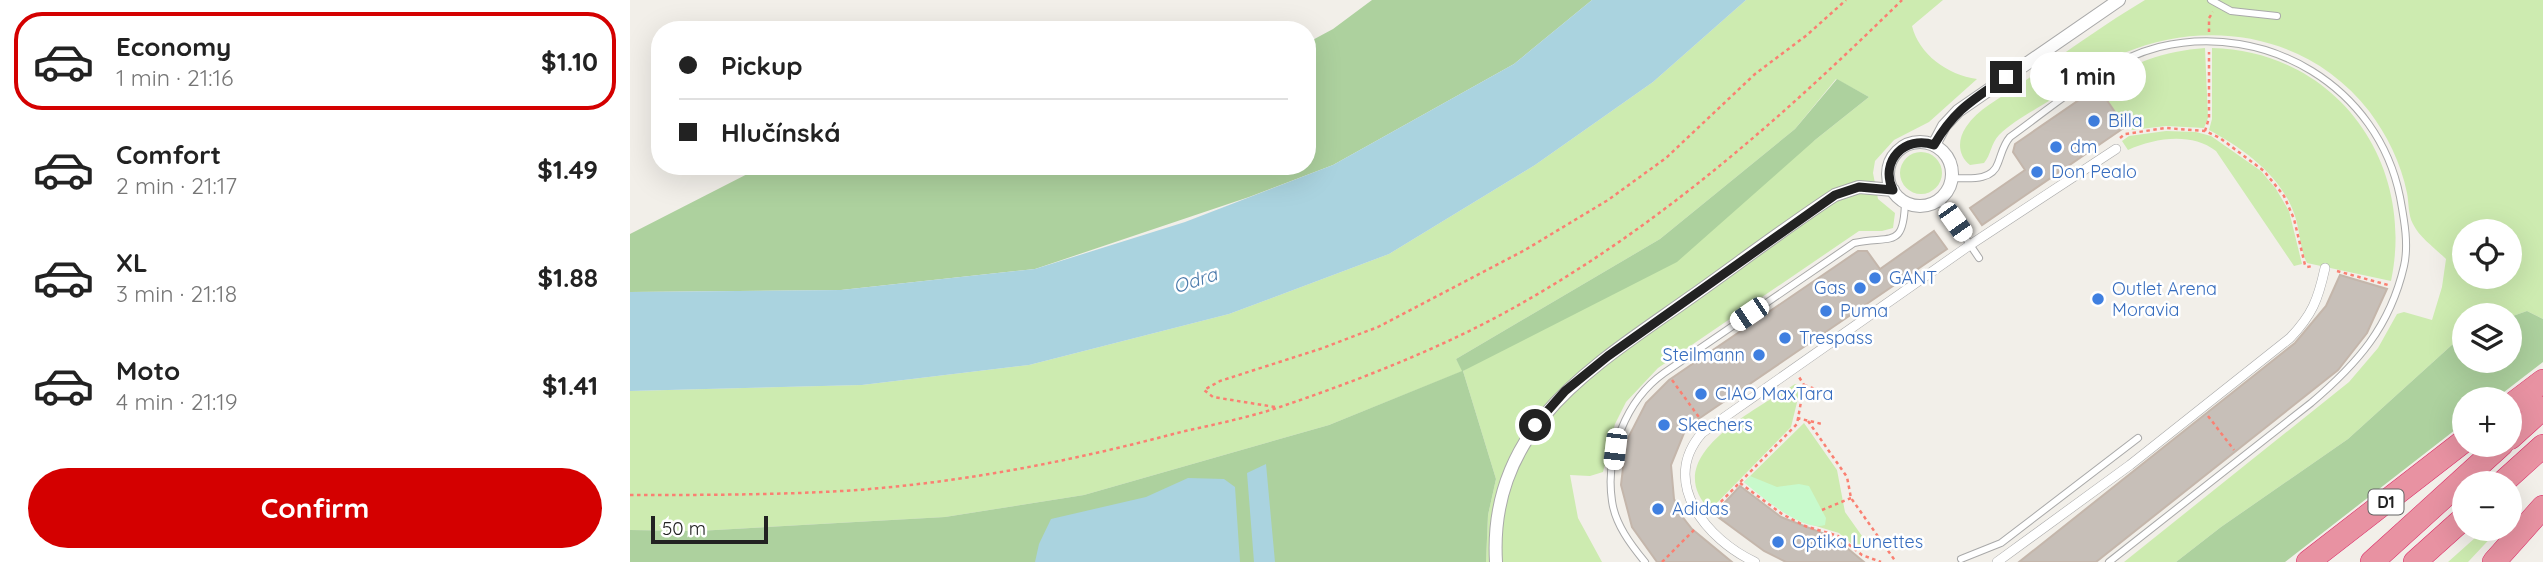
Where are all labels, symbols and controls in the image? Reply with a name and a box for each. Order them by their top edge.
icon: car [32,30,95,93]
text: Economy [116,30,231,63]
text: $1.10 [541,45,598,78]
text: Pickup [721,49,803,82]
callout: 1 min [2030,52,2146,102]
route end [1990,61,2022,93]
text: 1 min [2060,62,2116,91]
text: 1 min · 21:16 [116,63,233,92]
place label: Billa [2108,109,2143,132]
marker: Billa [2086,113,2102,129]
text: Hlučínská [721,116,841,149]
place label: dm [2070,135,2097,158]
icon: car [32,138,95,201]
text: Comfort [116,138,221,171]
marker: dm [2048,139,2064,155]
text: $1.49 [537,153,598,186]
place label: Don Pealo [2051,160,2137,183]
marker: Don Pealo [2029,164,2045,180]
text: 2 min · 21:17 [116,171,237,200]
car [1935,199,1976,245]
map controls [2452,219,2522,541]
button: locate [2452,219,2522,289]
icon: car [32,246,95,309]
text: XL [116,246,148,279]
text: $1.88 [537,261,598,294]
water label: Odra [1170,261,1221,298]
place label: GANT [1889,266,1937,289]
marker: GANT [1867,270,1883,286]
place label: Gas [1814,276,1846,299]
place label: Outlet Arena Moravia [2112,277,2217,321]
text: 3 min · 21:18 [116,279,237,308]
marker: Gas [1852,280,1868,296]
marker: Outlet Arena Moravia [2090,291,2106,307]
car [1726,294,1773,334]
place label: Puma [1840,299,1888,322]
marker: Puma [1818,303,1834,319]
button: layers [2452,303,2522,373]
place label: Trespass [1799,326,1873,349]
marker: Trespass [1777,330,1793,346]
place label: Steilmann [1663,343,1745,366]
marker: Steilmann [1751,347,1767,363]
icon: car [32,354,95,417]
text: Moto [116,354,180,387]
text: $1.41 [542,369,598,402]
place label: CIAO MaxTara [1715,382,1833,405]
marker: CIAO MaxTara [1693,386,1709,402]
text: 4 min · 21:19 [116,387,238,416]
button: + [2452,387,2522,457]
route start [1519,409,1551,441]
place label: Skechers [1678,413,1753,436]
marker: Skechers [1656,417,1672,433]
car [1603,427,1628,471]
button: Confirm [28,468,602,548]
button: − [2452,471,2522,541]
road number: D1 [2368,489,2404,514]
place label: Adidas [1672,497,1729,520]
marker: Adidas [1650,501,1666,517]
scale bar [651,513,768,545]
text: 50 m [662,516,706,540]
place label: Optika Lunettes [1792,530,1923,553]
marker: Optika Lunettes [1770,534,1786,550]

